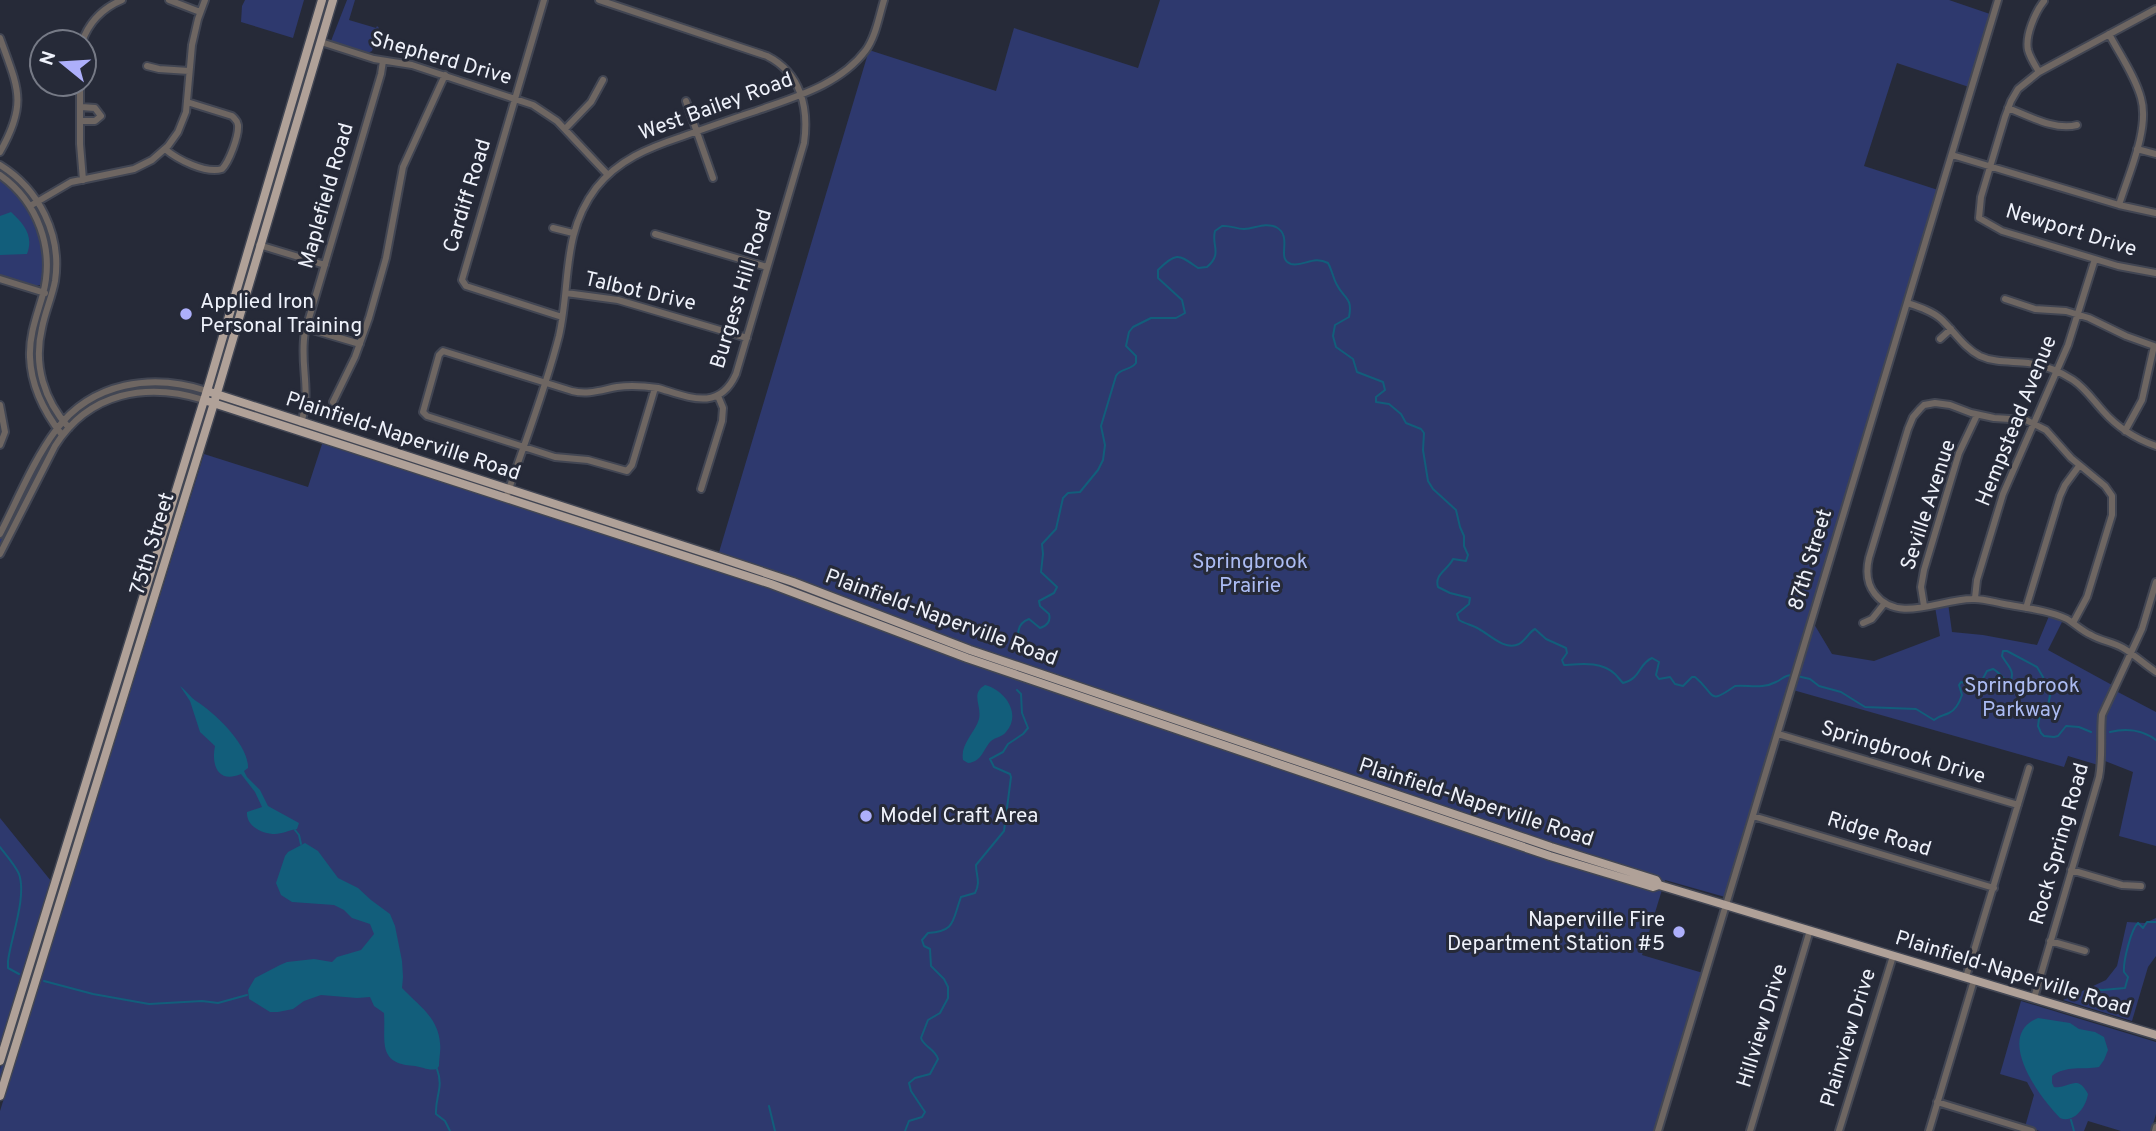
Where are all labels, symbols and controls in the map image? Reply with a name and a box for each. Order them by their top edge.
street label: Shepherd Drive [367,26,515,92]
north arrow [28,28,98,98]
text: N [35,48,62,69]
street label: West Bailey Road [635,67,797,147]
street label: Maplefield Road [293,120,361,272]
street label: Cardiff Road [438,136,498,256]
street label: Newport Drive [2002,198,2140,264]
street label: Burgess Hill Road [705,206,779,372]
street label: Talbot Drive [582,266,698,318]
place label: Applied Iron Personal Training [200,289,362,340]
marker: Applied Iron Personal Training [178,306,194,322]
street label: Hempstead Avenue [1970,332,2064,510]
street label: Plainfield-Naperville Road [282,386,524,488]
street label: Seville Avenue [1895,436,1963,574]
street label: 75th Street [125,489,181,599]
street label: 87th Street [1783,506,1839,614]
park label: Springbrook Prairie [1192,549,1308,600]
street label: Plainfield-Naperville Road [821,563,1061,673]
park label: Springbrook Parkway [1964,673,2080,724]
street label: Springbrook Drive [1817,715,1989,791]
street label: Plainfield-Naperville Road [1355,752,1597,854]
street label: Rock Spring Road [2024,760,2096,928]
place label: Model Craft Area [880,803,1038,830]
street label: Ridge Road [1824,806,1934,864]
marker: Model Craft Area [858,808,874,824]
place label: Naperville Fire Department Station #5 [1447,907,1665,958]
marker: Naperville Fire Department Station #5 [1671,924,1687,940]
street label: Plainfield-Naperville Road [1892,925,2134,1023]
street label: Hillview Drive [1731,961,1795,1091]
street label: Plainview Drive [1815,965,1883,1111]

